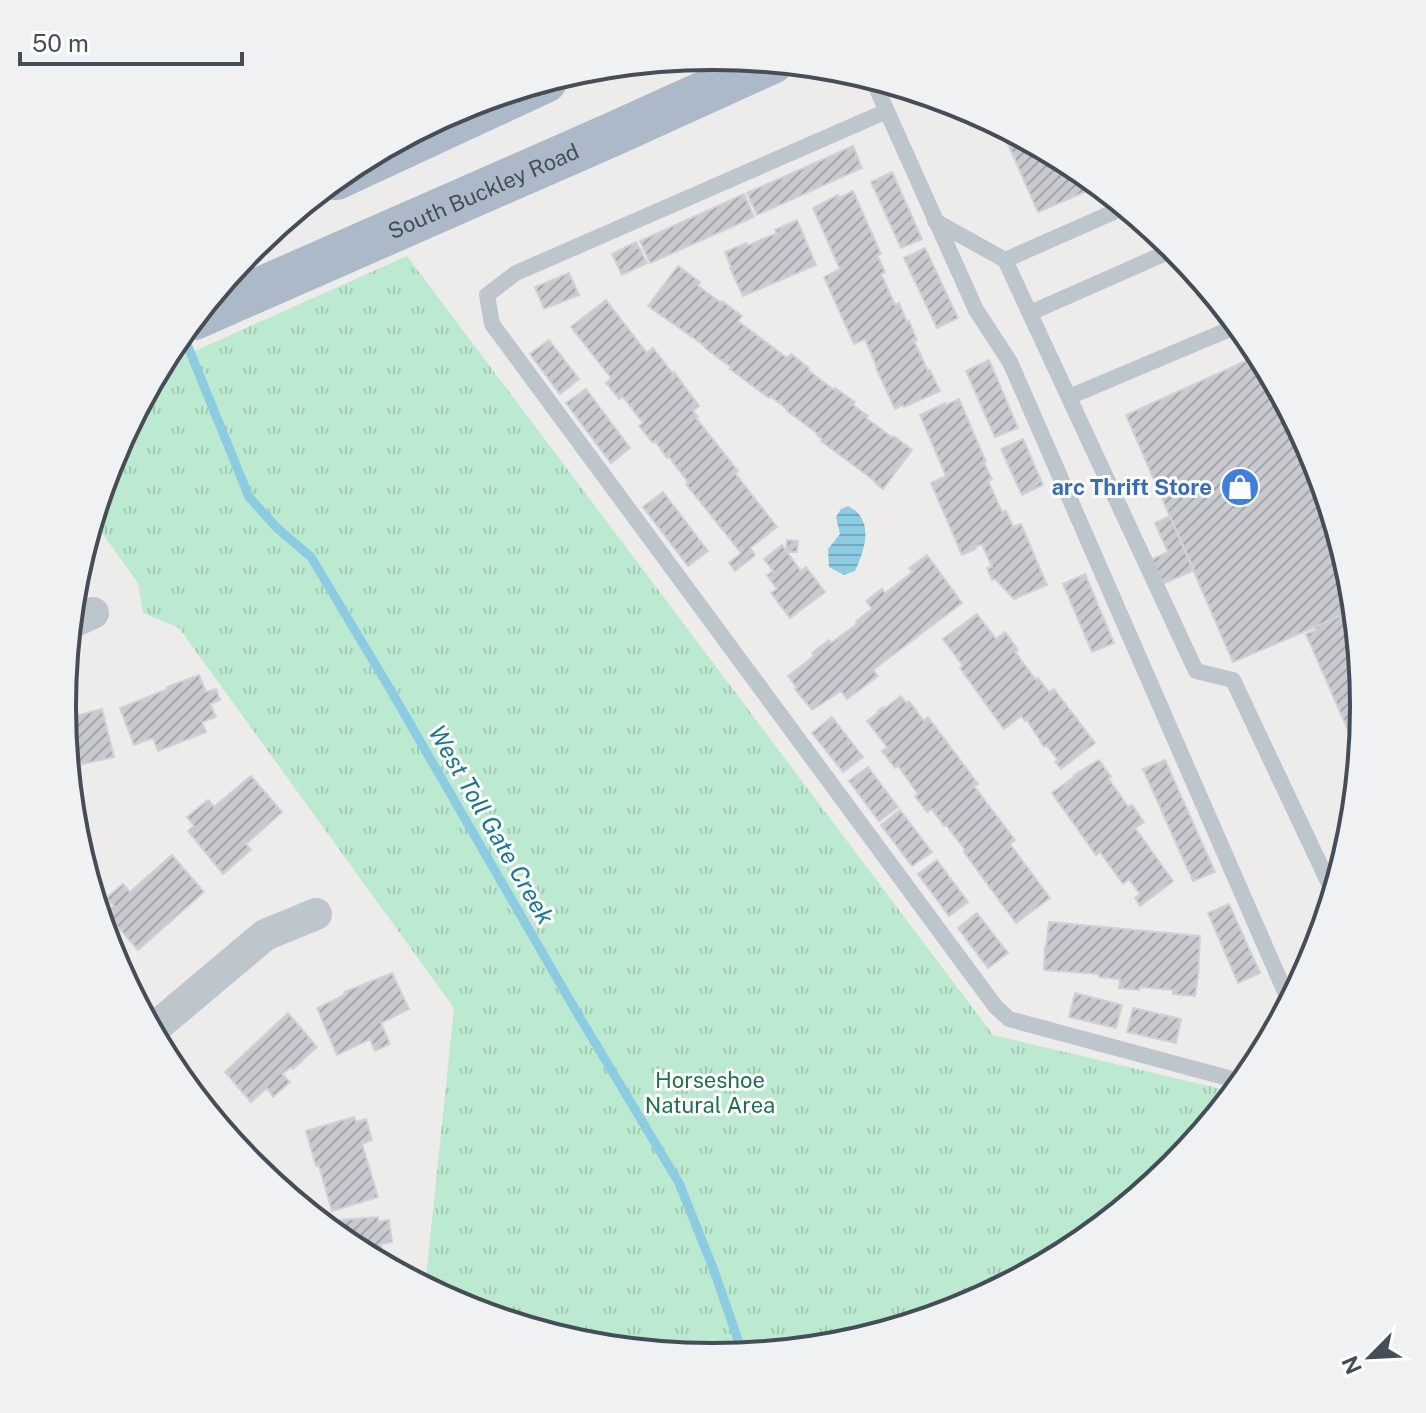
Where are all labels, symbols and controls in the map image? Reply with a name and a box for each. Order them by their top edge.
scale bar [20,16,242,66]
text: 50 m [32,29,89,57]
street label: South Buckley Road [384,138,583,244]
shop icon: arc Thrift Store [1219,466,1261,508]
place label: arc Thrift Store [1051,474,1212,500]
water label: West Toll Gate Creek [423,720,560,929]
park label: Horseshoe Natural Area [645,1067,775,1118]
north arrow [1330,1317,1410,1397]
text: N [1336,1352,1367,1378]

